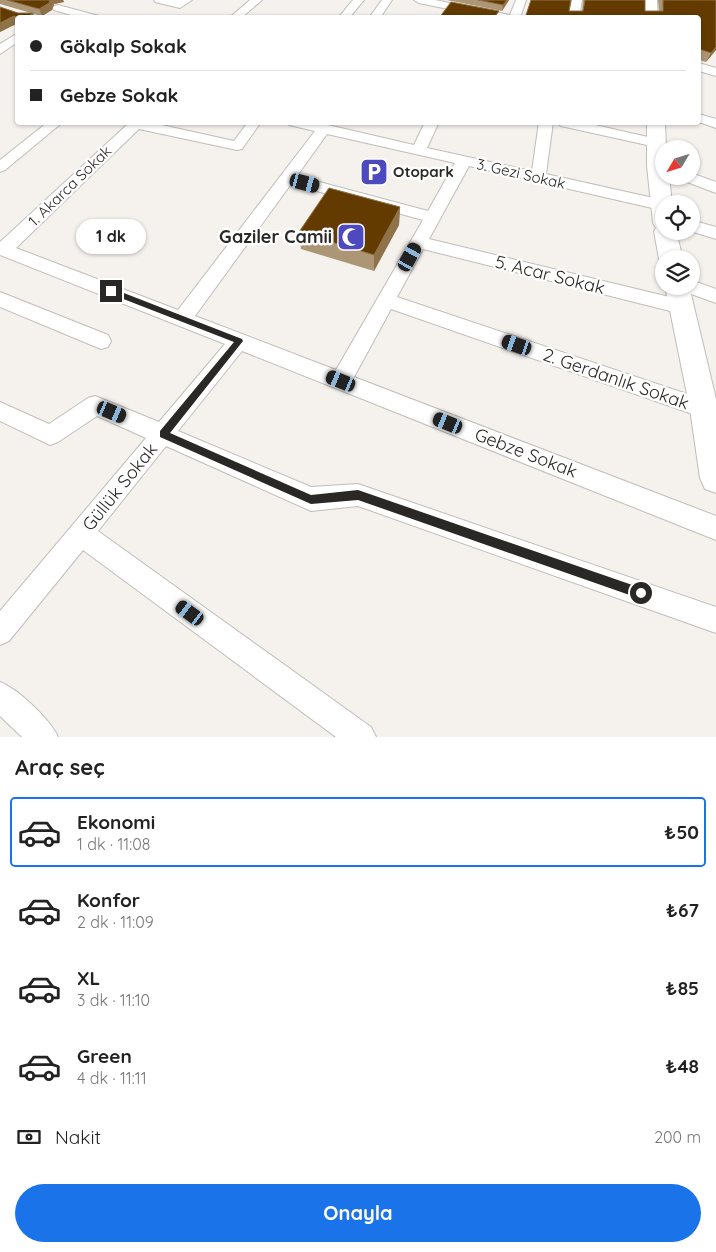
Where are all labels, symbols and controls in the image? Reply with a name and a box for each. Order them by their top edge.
text: Gökalp Sokak [60,34,187,58]
text: Gebze Sokak [60,83,178,107]
north arrow [655,140,700,185]
map controls [655,140,700,295]
street label: 1. Akarca Sokak [24,141,115,230]
street label: 3. Gezi Sokak [475,154,567,193]
parking icon: Otopark [359,157,389,187]
place label: Otopark [393,162,454,181]
car [288,172,321,194]
button: locate [655,195,700,240]
callout: 1 dk [76,218,146,254]
mosque icon: Gaziler Camii [336,222,366,252]
place label: Gaziler Camii [219,225,332,248]
text: 1 dk [96,226,126,246]
car [396,240,423,274]
street label: 5. Acar Sokak [493,250,607,299]
button: layers [655,250,700,295]
route end [100,280,122,302]
car [500,333,533,357]
street label: 2. Gerdanlık Sokak [540,343,692,414]
car [324,368,357,394]
car [95,399,128,425]
car [431,410,464,436]
street label: Gebze Sokak [472,422,581,483]
street label: Güllük Sokak [77,438,162,535]
route start [630,582,652,604]
car [173,598,206,628]
text: Araç seç [15,753,105,781]
icon: car [17,810,62,855]
text: Ekonomi [77,810,155,834]
text: ₺50 [664,820,699,844]
text: 1 dk · 11:08 [77,834,150,854]
icon: car [17,888,62,933]
text: Konfor [77,888,140,912]
text: ₺67 [666,898,699,922]
text: 2 dk · 11:09 [77,912,154,932]
icon: car [17,966,62,1011]
text: XL [77,966,100,990]
text: ₺85 [666,976,699,1000]
text: 3 dk · 11:10 [77,990,150,1010]
icon: car [17,1044,62,1089]
text: Green [77,1044,132,1068]
text: ₺48 [665,1054,699,1078]
text: 4 dk · 11:11 [77,1068,147,1088]
icon: cash [15,1123,43,1151]
text: Nakit [55,1125,101,1149]
text: 200 m [654,1127,701,1147]
button: Onayla [15,1184,701,1242]

